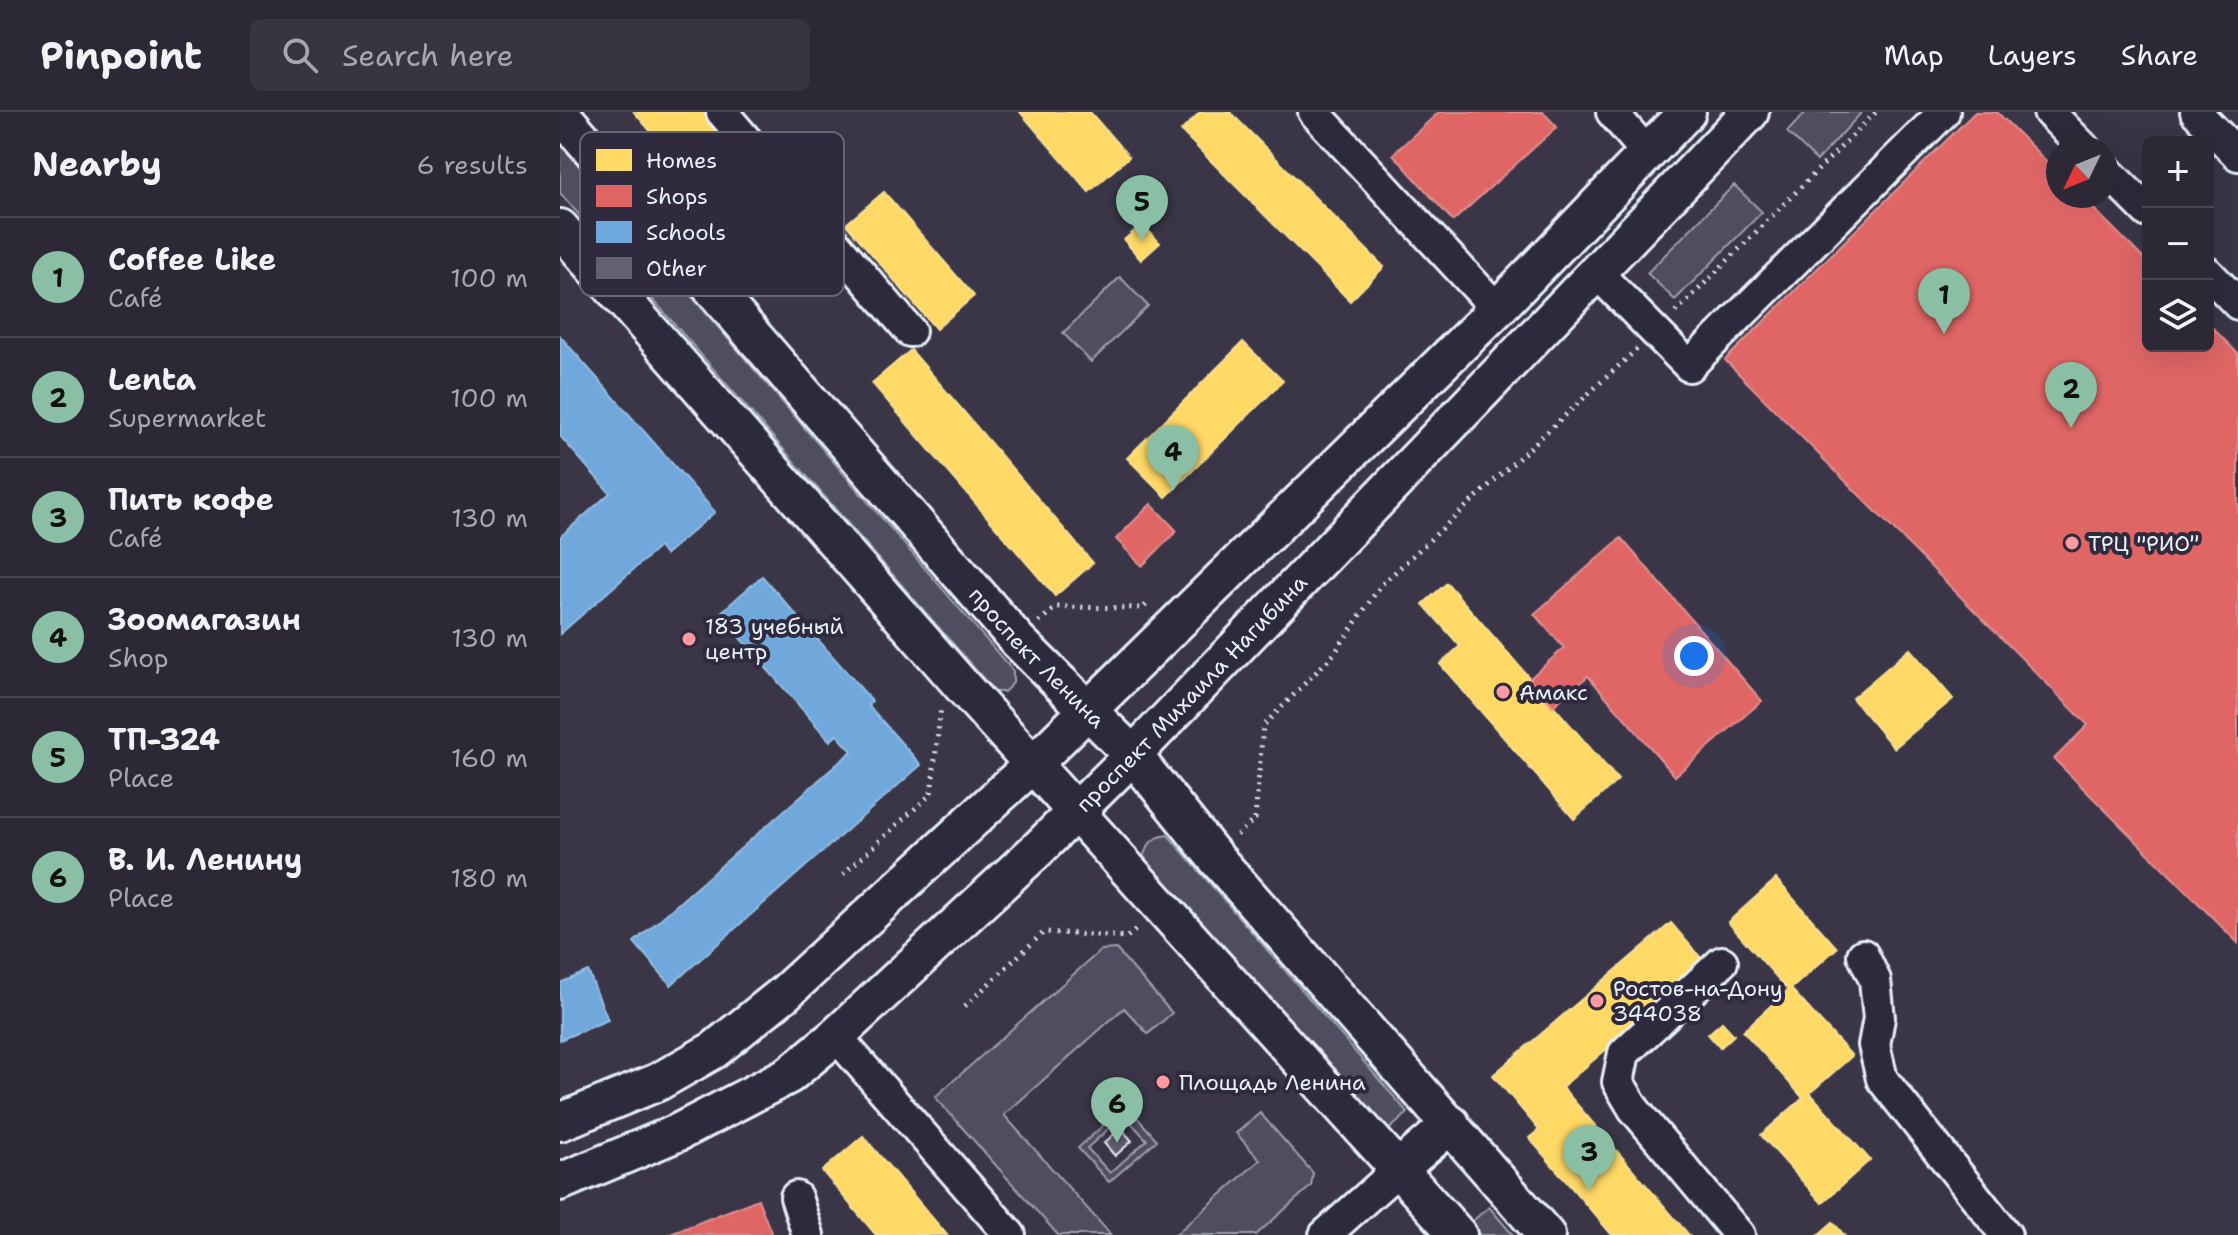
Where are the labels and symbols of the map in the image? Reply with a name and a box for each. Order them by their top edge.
legend [580,132,844,296]
north arrow [2046,136,2118,208]
text: Homes [646,146,717,175]
pin: 5 [1116,175,1168,241]
text: Shops [646,182,708,211]
text: Schools [646,218,726,247]
text: Other [646,254,707,283]
pin: 1 [1918,268,1970,334]
pin: 2 [2045,362,2097,428]
pin: 4 [1147,425,1199,491]
place label: ТРЦ "РИО" [2088,529,2199,558]
marker: ТРЦ "РИО" [2063,534,2081,552]
street label: проспект Михаила Нагибина [1070,568,1313,818]
street label: проспект Ленина [963,581,1112,734]
place label: 183 учебный центр [705,612,844,666]
marker: 183 учебный центр [680,630,698,648]
your location [1674,636,1714,676]
place label: Амакс [1519,678,1588,707]
marker: Амакс [1494,683,1512,701]
place label: Ростов-на-Дону 344038 [1613,974,1783,1028]
marker: Ростов-на-Дону 344038 [1588,992,1606,1010]
place label: Площадь Ленина [1179,1068,1366,1097]
marker: Площадь Ленина [1154,1073,1172,1091]
pin: 6 [1091,1077,1143,1143]
pin: 3 [1563,1125,1615,1191]

